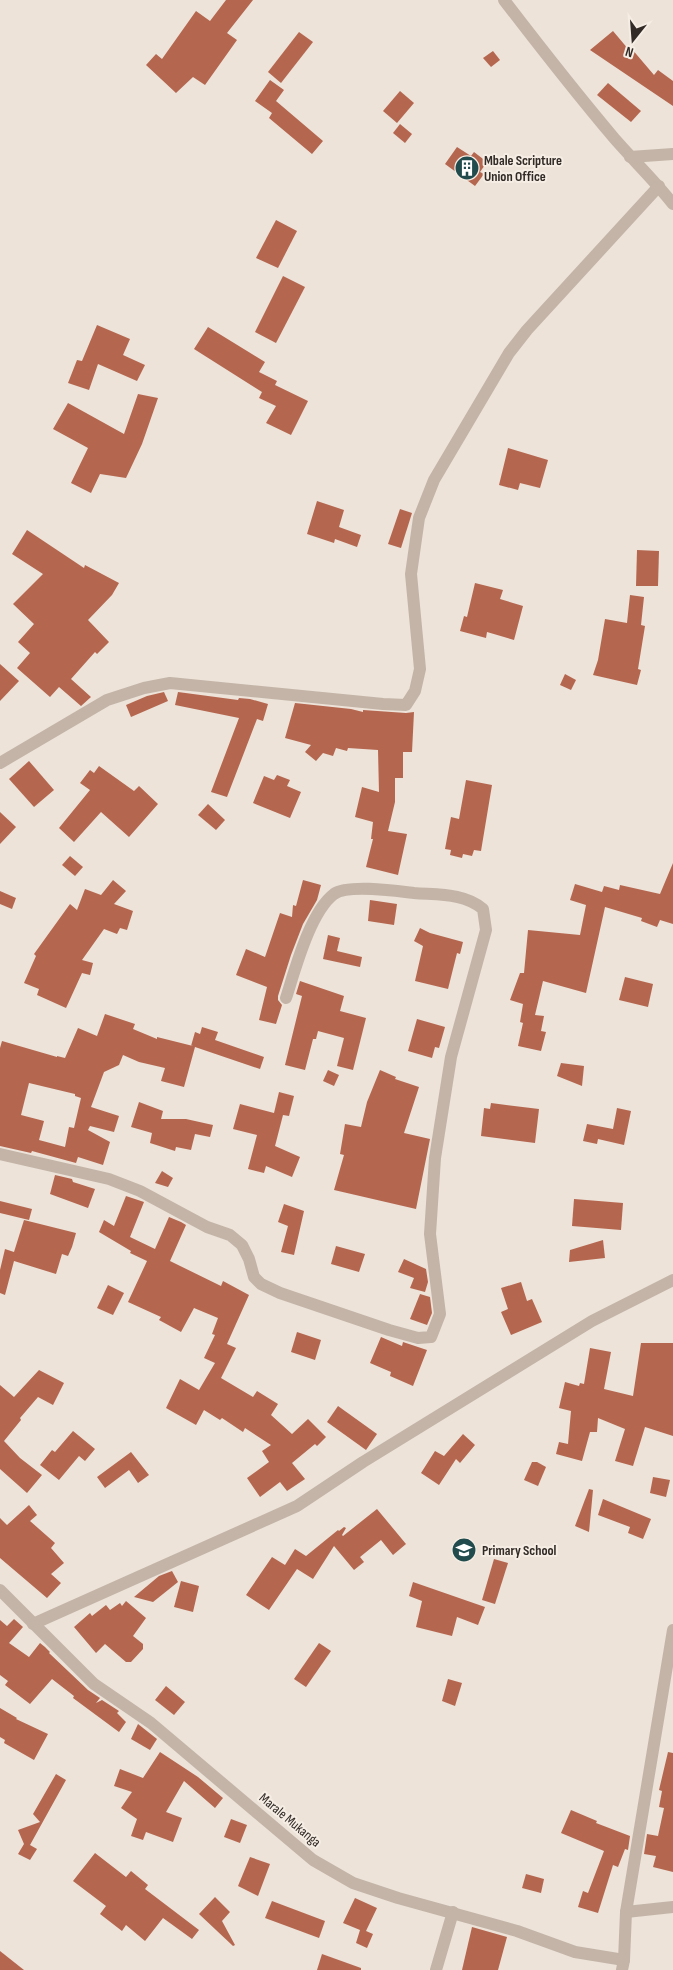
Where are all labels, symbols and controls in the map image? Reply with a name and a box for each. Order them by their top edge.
north arrow [608,15,658,65]
text: N [623,43,635,61]
place label: Mbale Scripture Union Office [484,152,562,185]
building icon: Mbale Scripture Union Office [454,155,480,181]
school or university icon: Primary School [451,1537,477,1563]
place label: Primary School [482,1542,557,1559]
street label: Marale Mukanga [256,1789,324,1851]

